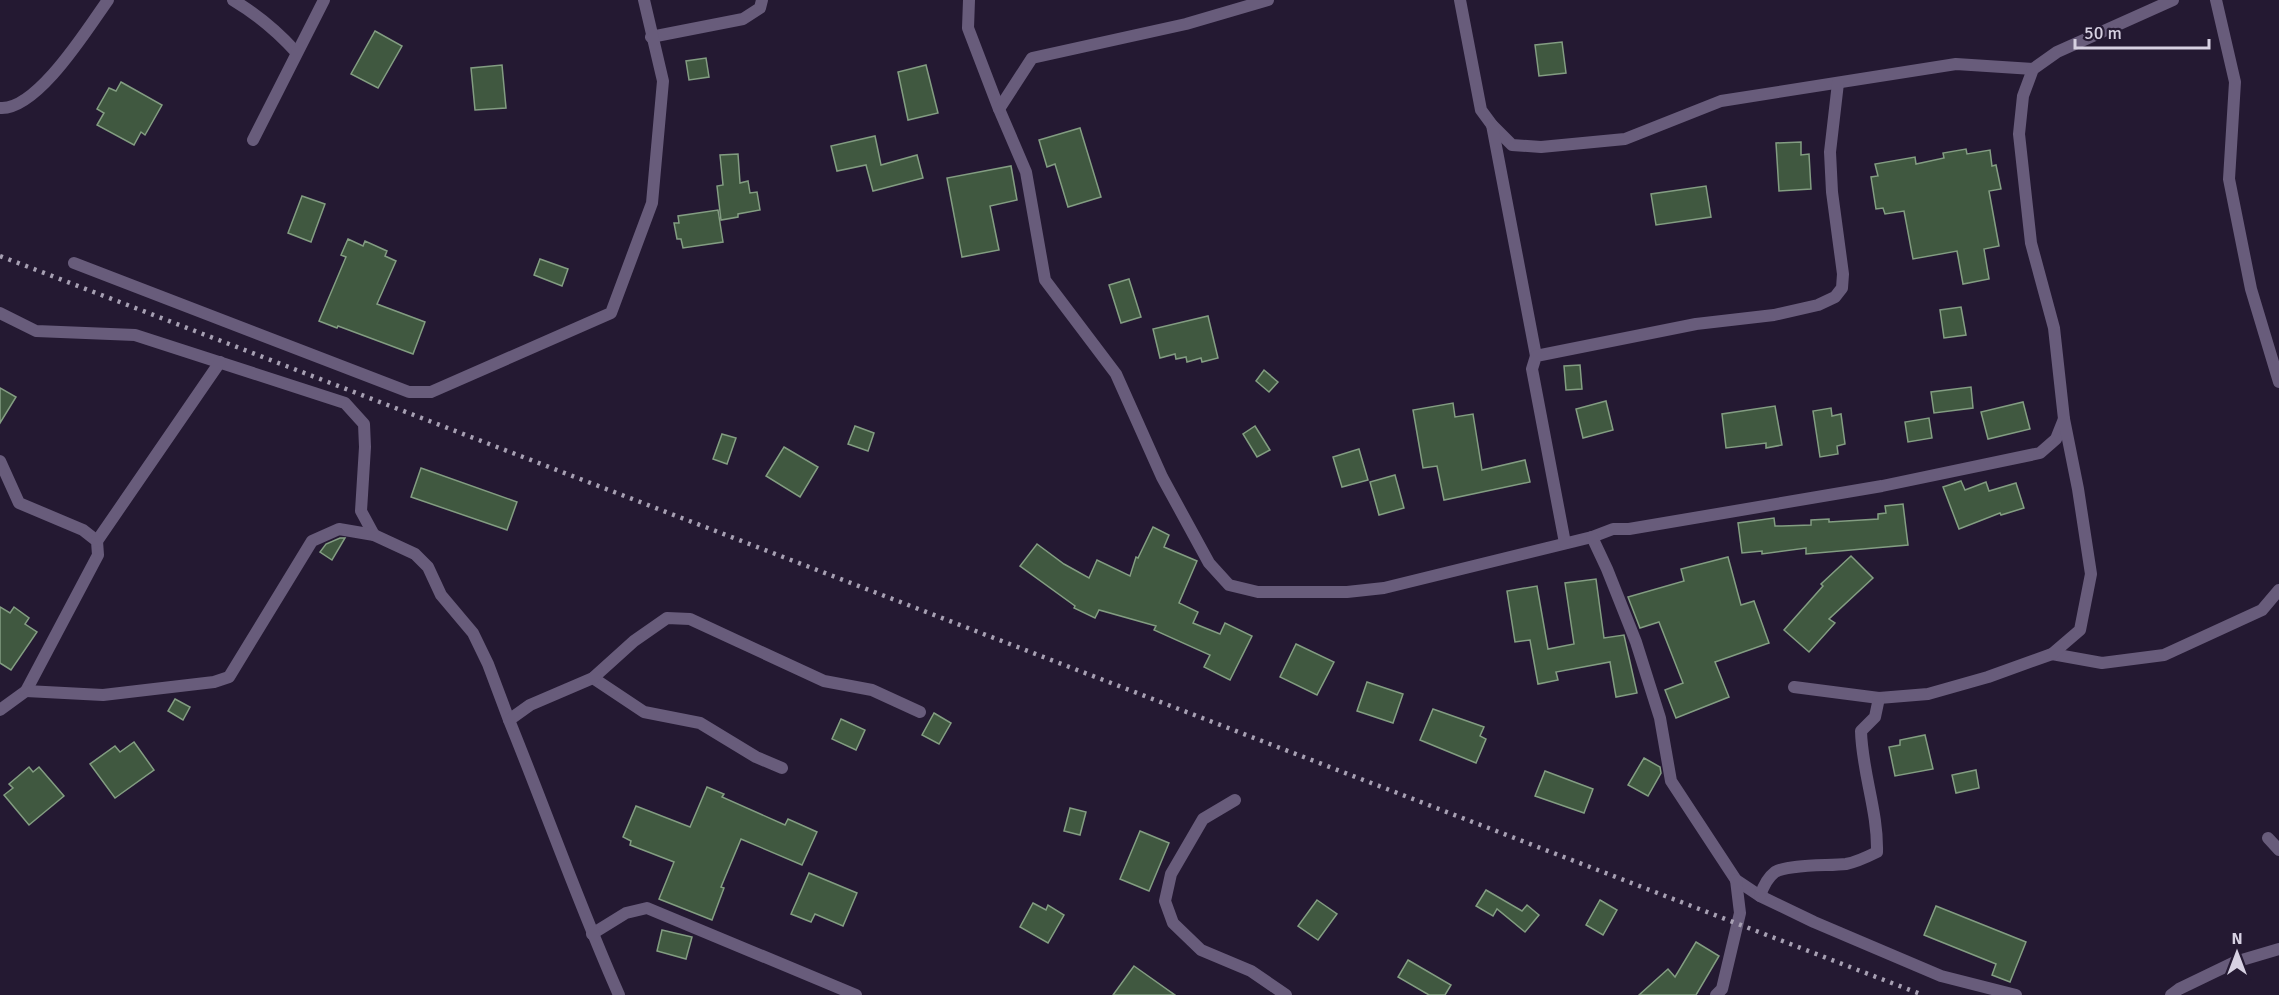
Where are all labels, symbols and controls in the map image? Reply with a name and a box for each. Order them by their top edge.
scale bar [2075,12,2208,50]
text: 50 m [2084,22,2122,44]
north arrow [2207,923,2267,983]
text: N [2231,929,2243,949]

